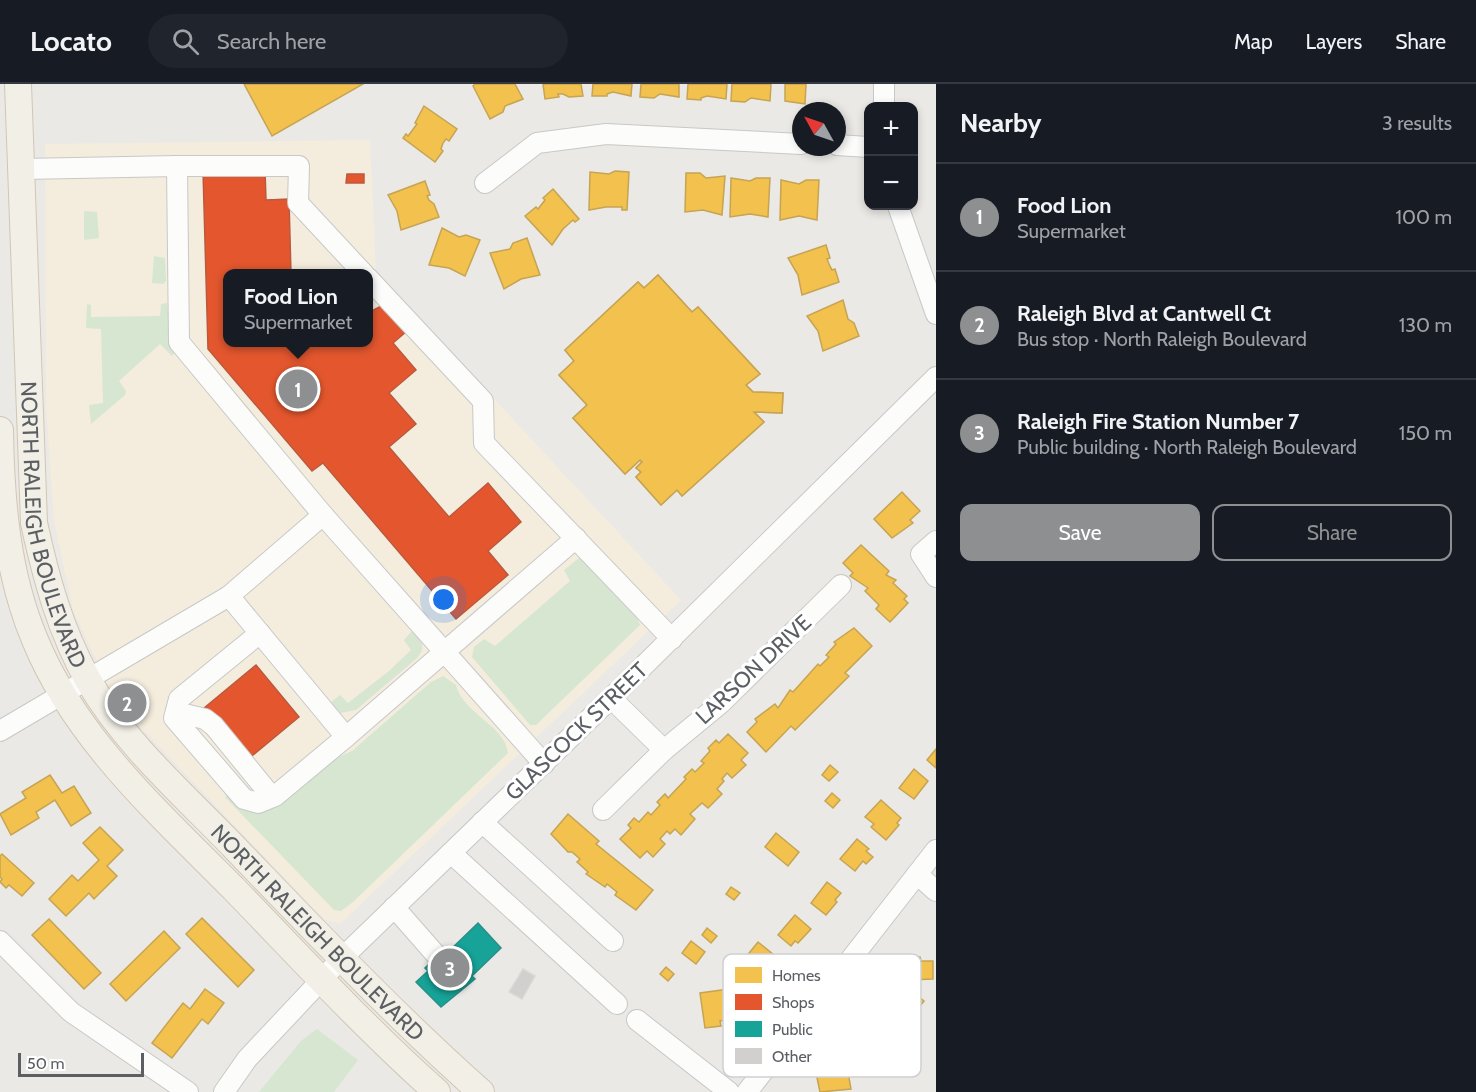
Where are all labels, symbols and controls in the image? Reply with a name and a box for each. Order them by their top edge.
search box [148,14,568,68]
text: Locato [30,24,112,58]
icon: search [169,25,202,58]
text: Search here [217,28,326,55]
text: Map [1234,29,1273,54]
text: Layers [1306,29,1362,54]
text: Share [1395,29,1446,54]
north arrow [792,102,846,156]
map controls [864,102,918,210]
button: + [864,102,918,156]
text: Nearby [960,107,1041,139]
text: 3 results [1382,111,1452,135]
button: − [864,156,918,210]
text: Food Lion [1017,192,1111,219]
text: 1 [976,205,983,229]
text: 100 m [1396,205,1452,229]
text: Supermarket [1017,219,1126,243]
popup [223,269,373,347]
text: Food Lion [244,283,338,310]
text: Raleigh Blvd at Cantwell Ct [1017,300,1271,327]
text: Supermarket [244,310,352,334]
text: 2 [974,313,985,337]
text: 130 m [1399,313,1452,337]
text: Bus stop · North Raleigh Boulevard [1017,327,1307,351]
pin: 1 [278,366,318,412]
street label: NORTH RALEIGH BOULEVARD [15,381,92,673]
text: Raleigh Fire Station Number 7 [1017,408,1299,435]
text: 3 [974,421,985,445]
text: 150 m [1399,421,1452,445]
text: Public building · North Raleigh Boulevard [1017,435,1357,459]
button: Save [960,504,1200,561]
button: Share [1212,504,1452,561]
your location [429,585,458,614]
street label: LARSON DRIVE [690,609,817,730]
street label: GLASCOCK STREET [500,656,653,806]
pin: 2 [108,680,146,726]
street label: NORTH RALEIGH BOULEVARD [205,819,430,1047]
pin: 3 [430,946,470,990]
legend [723,954,921,1077]
text: Homes [772,966,821,985]
text: Shops [772,993,815,1012]
text: Public [772,1020,813,1039]
text: Other [772,1047,813,1066]
scale bar [18,1050,144,1078]
text: 50 m [27,1054,64,1073]

